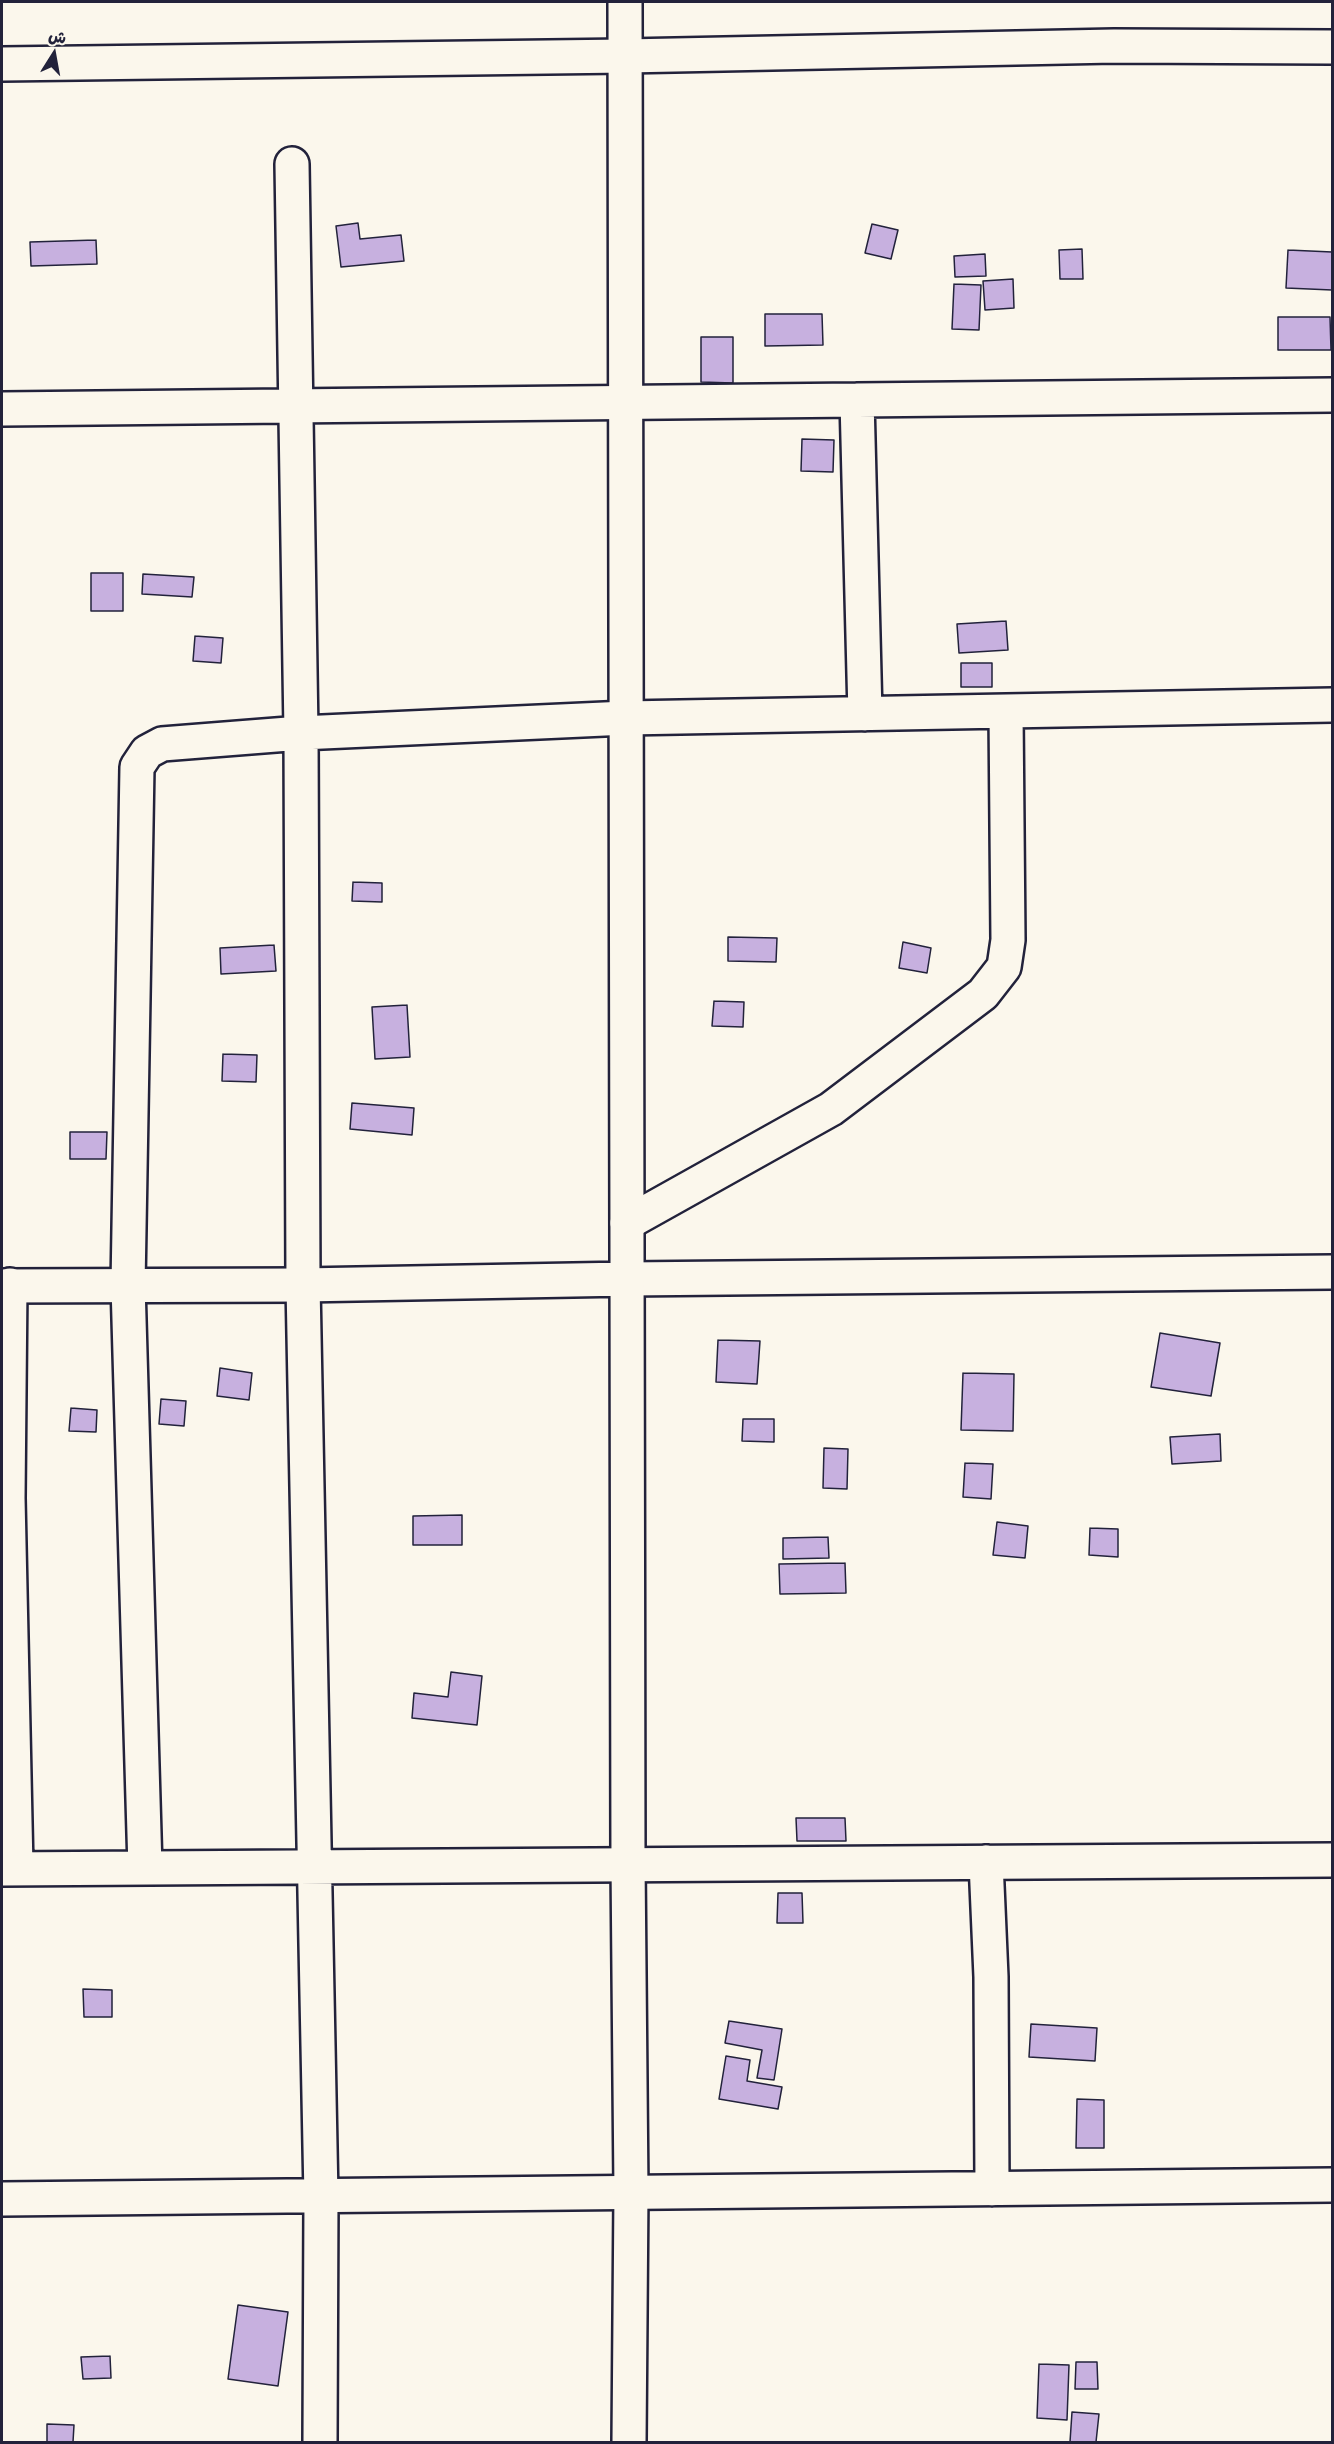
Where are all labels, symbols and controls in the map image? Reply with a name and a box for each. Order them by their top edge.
north arrow [24,24,84,84]
text: ش [47,24,68,48]

